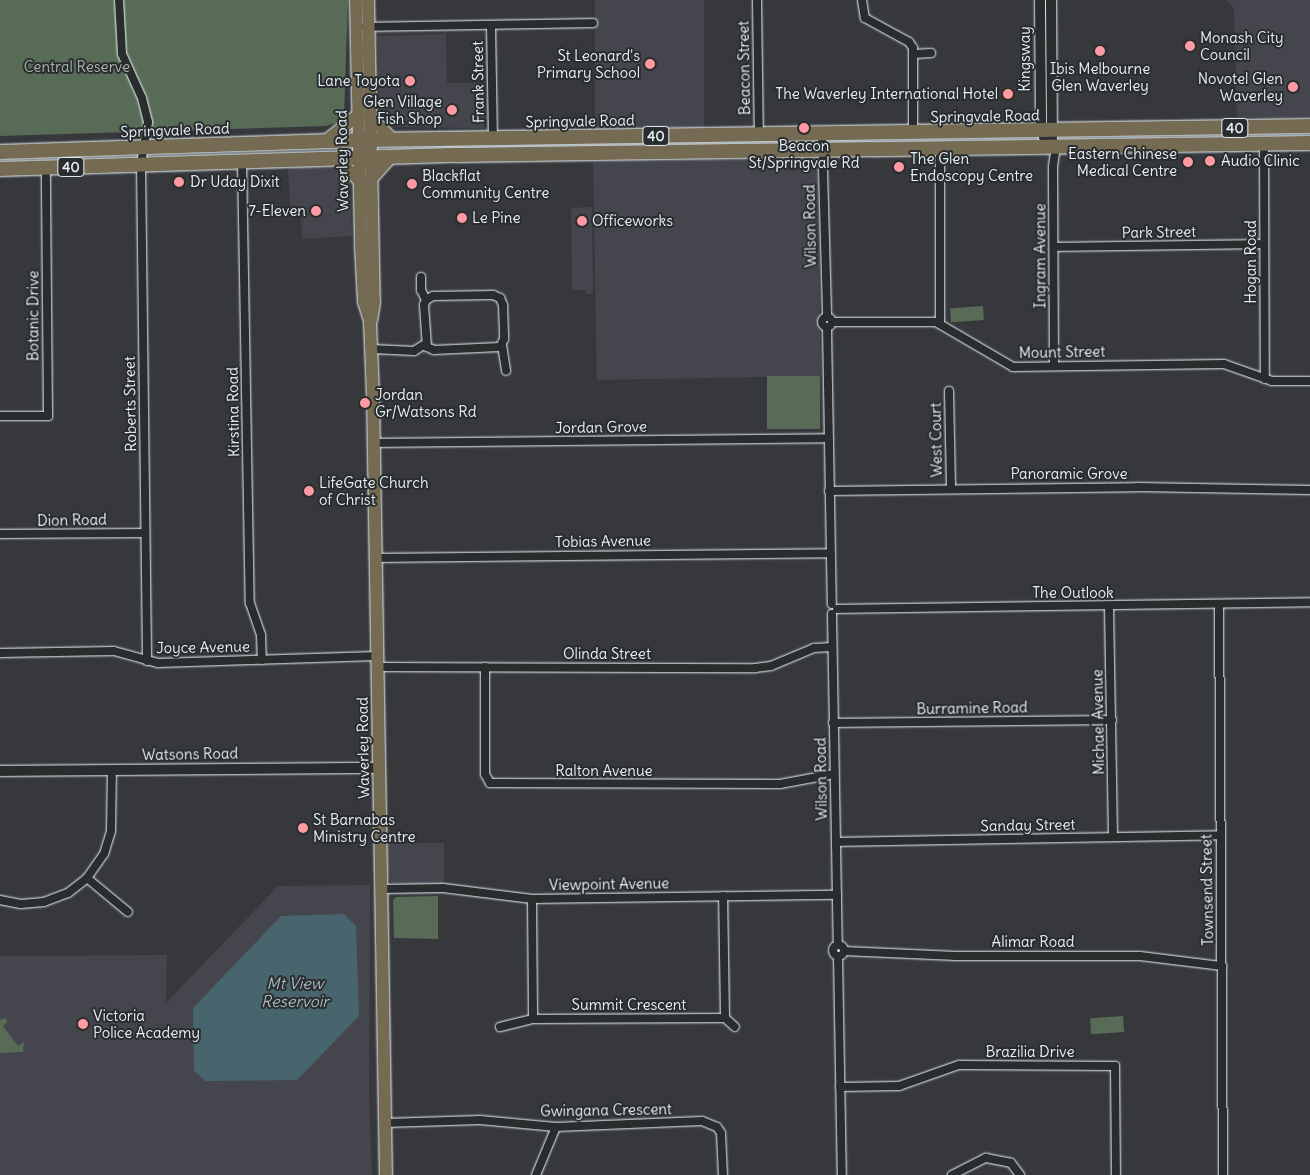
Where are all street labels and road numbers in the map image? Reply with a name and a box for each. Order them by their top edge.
street label: Beacon Street [734,21,754,115]
street label: Kingsway [1016,26,1034,92]
street label: Frank Street [468,41,488,123]
street label: Springvale Road [930,106,1040,126]
street label: Waverley Road [332,110,352,212]
street label: Springvale Road [525,111,635,131]
road number: 40 [1221,116,1249,140]
street label: Springvale Road [120,119,230,141]
road number: 40 [642,124,670,148]
road number: 40 [57,156,85,178]
street label: Wilson Road [800,184,820,268]
street label: Ingram Avenue [1031,203,1049,309]
street label: Hogan Road [1242,220,1260,304]
street label: Park Street [1122,222,1196,242]
street label: Botanic Drive [24,271,42,361]
street label: Mount Street [1019,342,1105,362]
street label: Roberts Street [120,356,140,452]
street label: Kirstina Road [223,367,243,457]
street label: West Court [926,402,946,478]
street label: Jordan Grove [555,417,647,437]
street label: Panoramic Grove [1010,465,1128,483]
street label: Dion Road [37,510,107,530]
street label: Tobias Avenue [555,531,651,551]
street label: The Outlook [1032,584,1114,602]
street label: Joyce Avenue [156,637,250,657]
street label: Olinda Street [563,645,651,663]
street label: Michael Avenue [1088,669,1108,775]
street label: Waverley Road [353,697,373,799]
street label: Burramine Road [916,698,1028,718]
street label: Wilson Road [811,737,831,821]
street label: Watsons Road [142,744,238,764]
street label: Ralton Avenue [555,762,653,780]
street label: Sanday Street [980,815,1076,835]
street label: Townsend Street [1197,834,1217,946]
street label: Viewpoint Avenue [549,874,669,894]
street label: Alimar Road [992,933,1074,951]
street label: Summit Crescent [572,996,686,1014]
street label: Brazilia Drive [985,1043,1075,1061]
street label: Gwingana Crescent [540,1100,672,1120]

